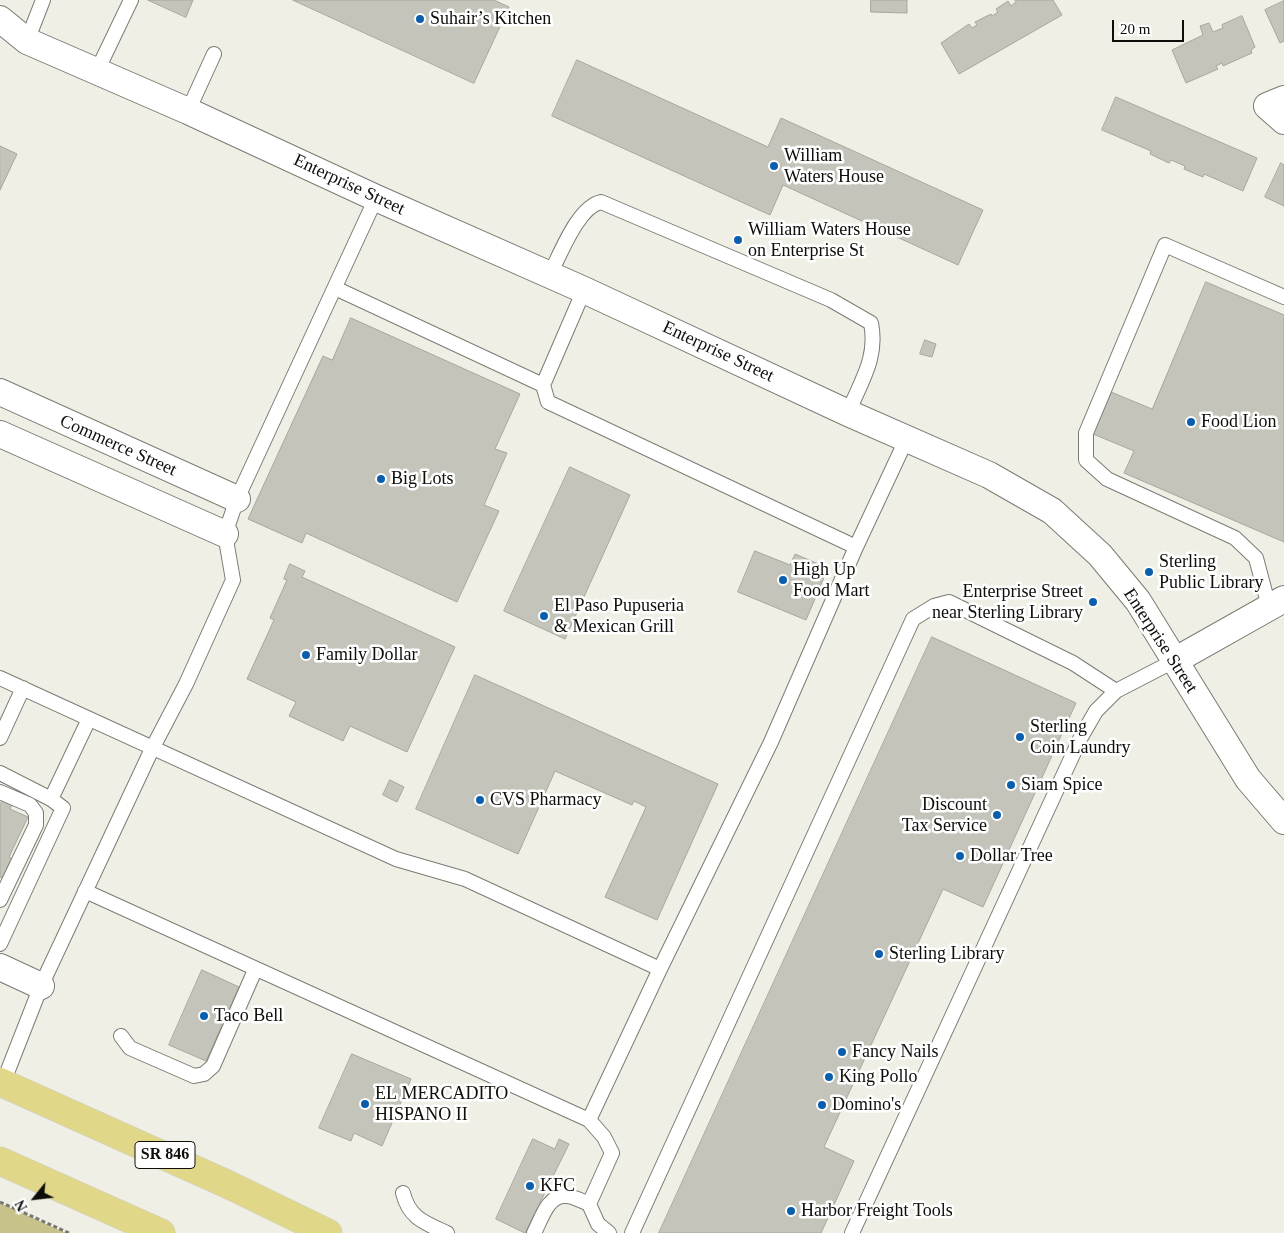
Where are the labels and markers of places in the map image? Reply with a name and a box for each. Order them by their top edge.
place label: Suhair’s Kitchen [430,8,551,30]
marker: Suhair’s Kitchen [414,13,426,25]
place label: William Waters House [784,145,884,188]
marker: William Waters House [768,160,780,172]
place label: William Waters House on Enterprise St [748,219,911,262]
marker: William Waters House on Enterprise St [732,234,744,246]
place label: Food Lion [1201,411,1277,433]
marker: Food Lion [1185,416,1197,428]
place label: Big Lots [391,468,454,490]
marker: Big Lots [375,473,387,485]
place label: Sterling Public Library [1159,551,1263,594]
place label: High Up Food Mart [793,559,870,602]
marker: Sterling Public Library [1143,566,1155,578]
marker: High Up Food Mart [777,574,789,586]
place label: Enterprise Street near Sterling Library [932,581,1083,624]
place label: El Paso Pupuseria & Mexican Grill [554,595,684,638]
marker: Enterprise Street near Sterling Library [1087,596,1099,608]
marker: El Paso Pupuseria & Mexican Grill [538,610,550,622]
place label: Family Dollar [316,644,417,666]
marker: Family Dollar [300,649,312,661]
place label: Sterling Coin Laundry [1030,716,1130,759]
marker: Sterling Coin Laundry [1014,731,1026,743]
place label: Siam Spice [1021,774,1102,796]
marker: Siam Spice [1005,779,1017,791]
place label: CVS Pharmacy [490,789,601,811]
marker: CVS Pharmacy [474,794,486,806]
place label: Discount Tax Service [902,794,987,836]
marker: Discount Tax Service [991,809,1003,821]
place label: Dollar Tree [970,845,1053,867]
marker: Dollar Tree [954,850,966,862]
place label: Sterling Library [889,943,1004,965]
marker: Sterling Library [873,948,885,960]
place label: Taco Bell [214,1005,283,1027]
marker: Taco Bell [198,1010,210,1022]
place label: Fancy Nails [852,1041,938,1063]
marker: Fancy Nails [836,1046,848,1058]
place label: King Pollo [839,1066,918,1088]
marker: King Pollo [823,1071,835,1083]
place label: EL MERCADITO HISPANO II [375,1083,508,1126]
place label: Domino's [832,1094,901,1116]
marker: EL MERCADITO HISPANO II [359,1098,371,1110]
marker: Domino's [816,1099,828,1111]
place label: KFC [540,1175,575,1197]
marker: KFC [524,1180,536,1192]
place label: Harbor Freight Tools [801,1200,953,1222]
marker: Harbor Freight Tools [785,1205,797,1217]

